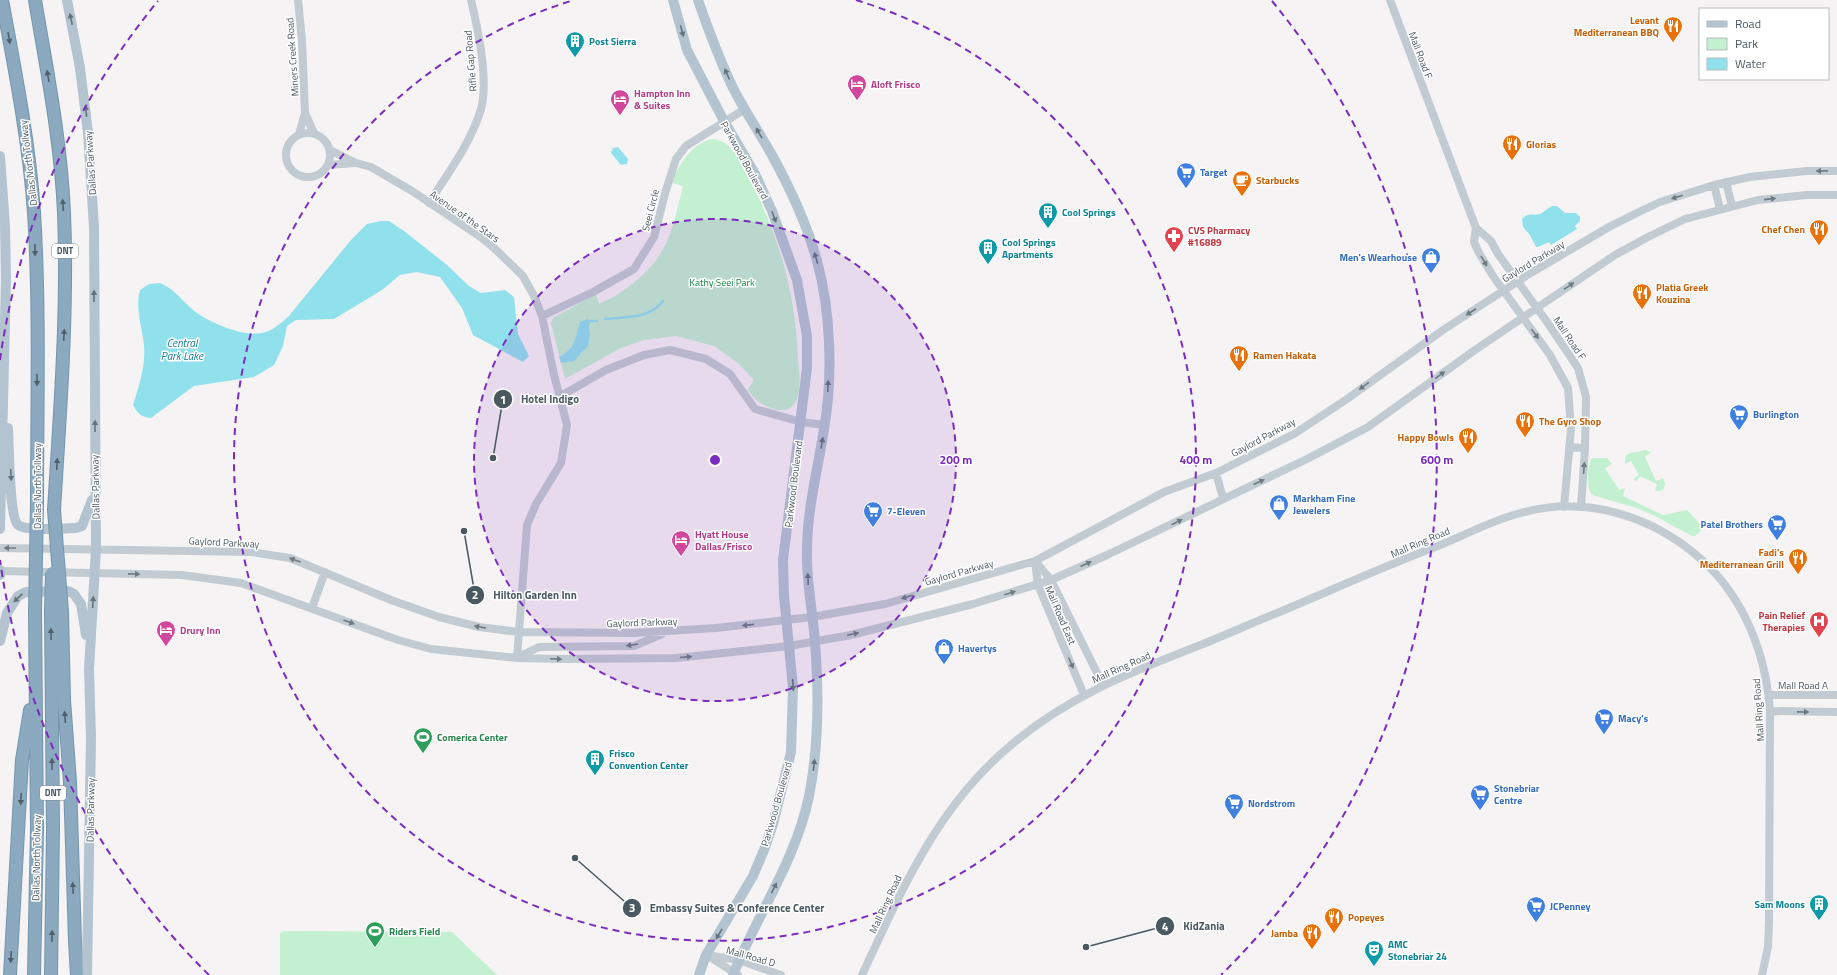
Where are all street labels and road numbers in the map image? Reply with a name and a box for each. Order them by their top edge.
street label: Miners Creek Road [282,17,303,97]
street label: Mall Road F [1405,29,1436,81]
street label: Rifle Gap Road [460,30,481,92]
street label: Parkwood Boulevard [717,118,772,202]
street label: Dallas North Tollway [16,119,41,207]
street label: Dallas Parkway [81,130,100,196]
street label: Avenue of the Stars [427,187,503,246]
street label: Seei Circle [638,188,663,233]
street label: Gaylord Parkway [1499,237,1568,286]
road number: DNT [52,244,78,258]
street label: Mall Road F [1550,314,1590,363]
street label: Gaylord Parkway [1228,414,1298,461]
street label: Parkwood Boulevard [781,440,806,528]
street label: Dallas North Tollway [30,443,45,529]
street label: Dallas Parkway [87,454,104,519]
street label: Mall Ring Road [1388,523,1452,562]
street label: Gaylord Parkway [188,533,260,552]
street label: Gaylord Parkway [923,555,995,589]
street label: Mall Road East [1041,583,1080,647]
street label: Gaylord Parkway [606,614,678,631]
street label: Mall Ring Road [1089,648,1153,687]
street label: Mall Ring Road [1749,678,1768,742]
street label: Mall Road A [1778,678,1828,693]
street label: Parkwood Boulevard [757,760,796,848]
street label: Dallas Parkway [82,777,99,842]
road number: DNT [40,786,66,800]
street label: Dallas North Tollway [28,815,45,901]
street label: Mall Ring Road [865,873,906,936]
street label: Mall Road D [725,942,777,971]

